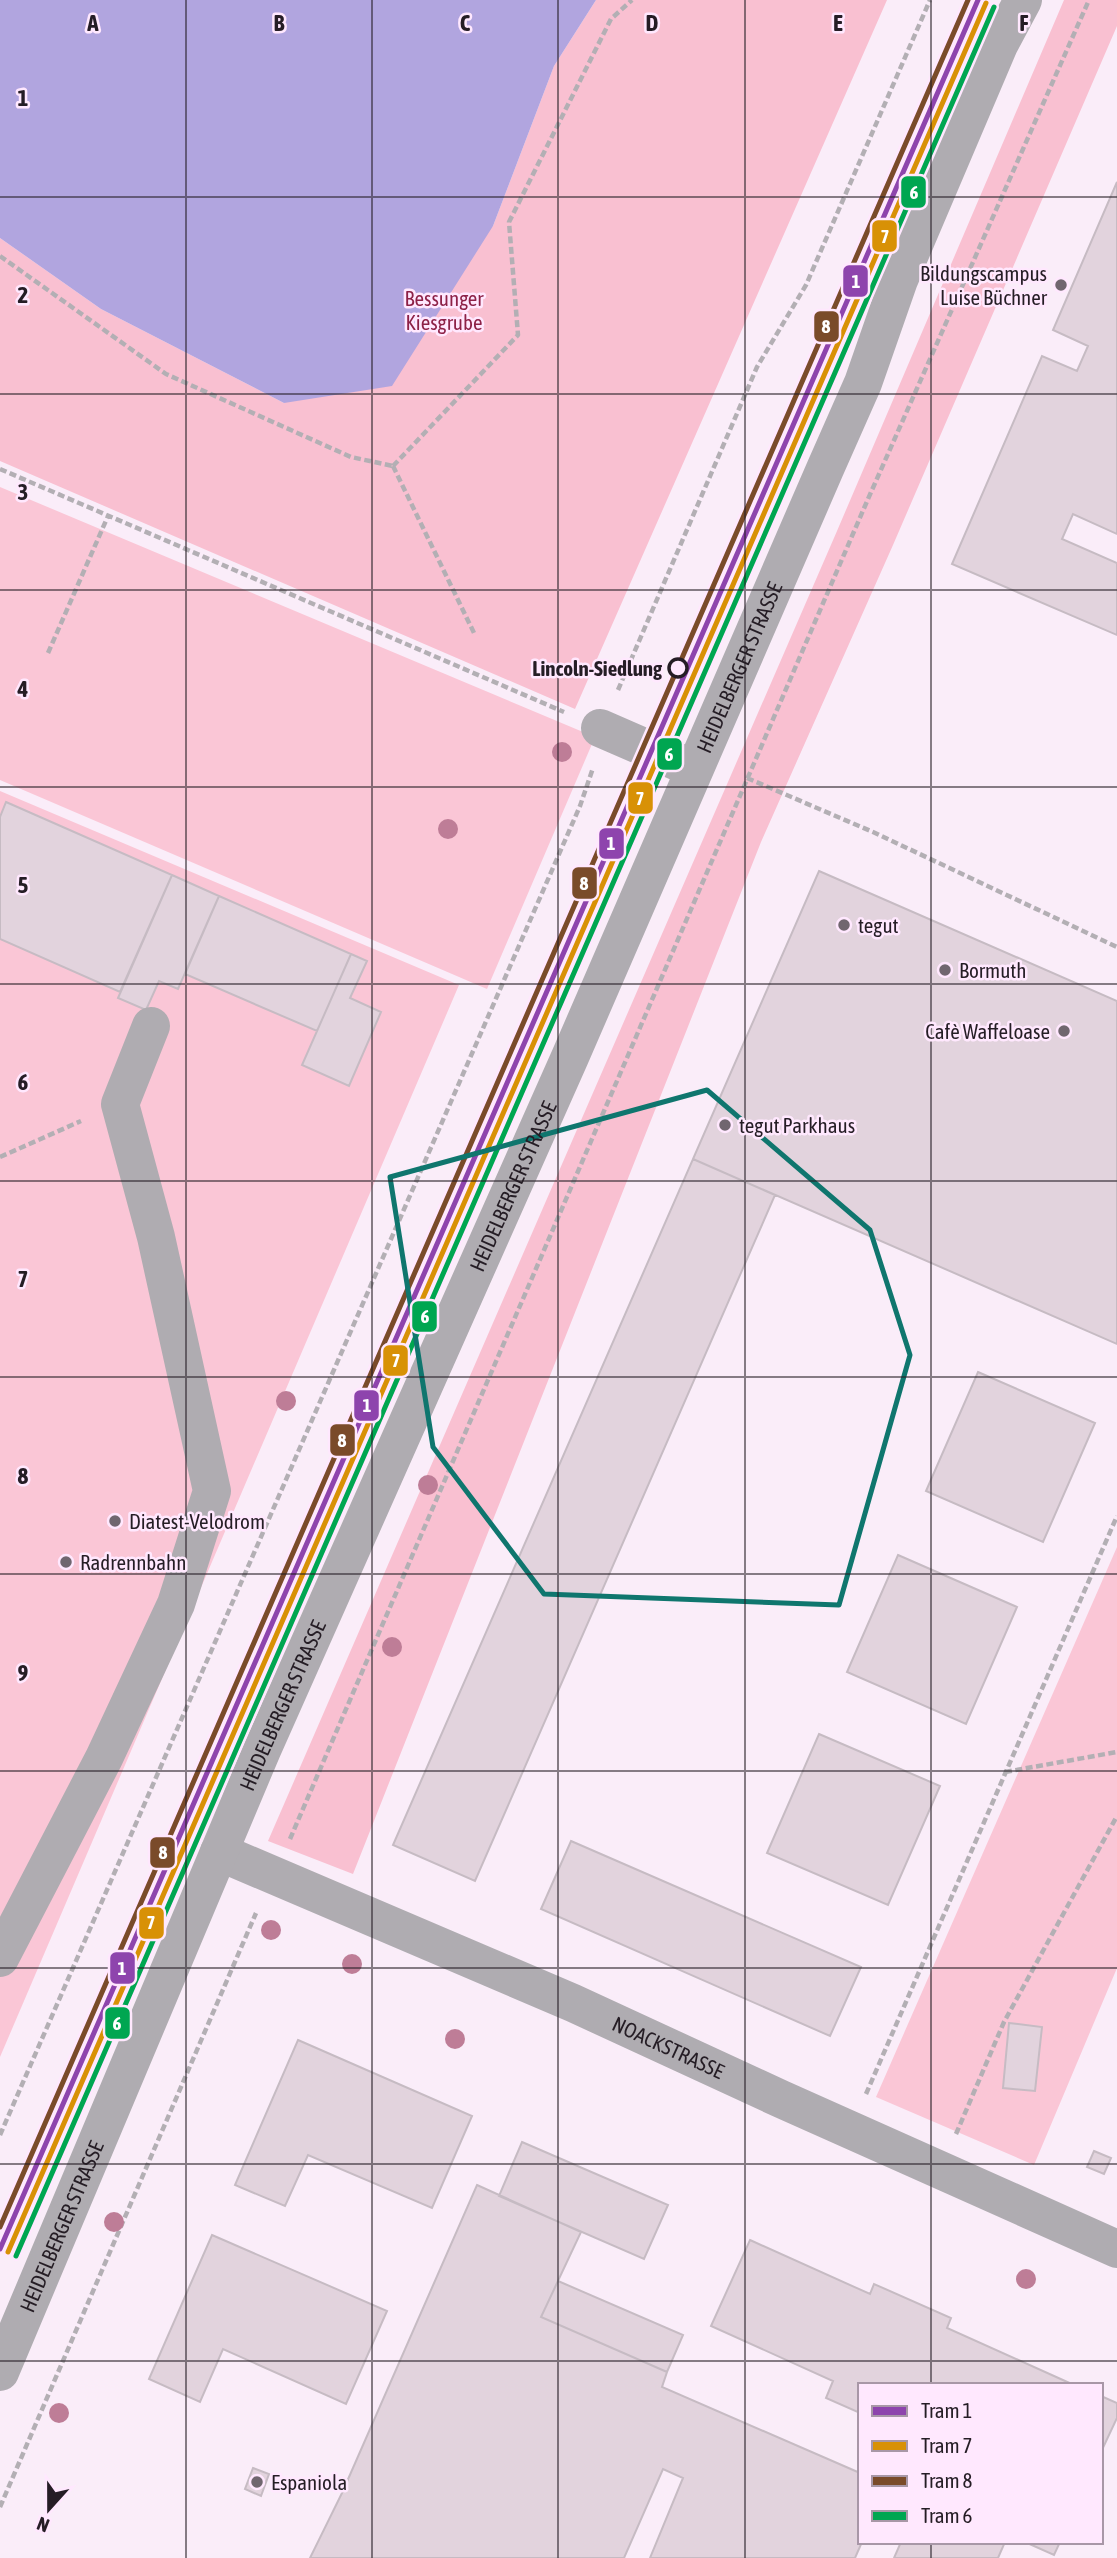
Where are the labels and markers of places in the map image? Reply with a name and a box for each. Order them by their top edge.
place label: Bildungscampus Luise Büchner [920,261,1048,309]
marker: Bildungscampus Luise Büchner [1053,277,1069,293]
place label: Lincoln-Siedlung [532,656,663,680]
marker: Lincoln-Siedlung [668,658,688,678]
place label: tegut [858,913,899,937]
marker: tegut [836,917,852,933]
place label: Bormuth [959,958,1027,982]
marker: Bormuth [937,962,953,978]
place label: Cafè Waffeloase [925,1019,1050,1043]
marker: Cafè Waffeloase [1056,1023,1072,1039]
place label: tegut Parkhaus [739,1113,855,1137]
marker: tegut Parkhaus [717,1117,733,1133]
place label: Diatest-Velodrom [129,1509,265,1533]
marker: Diatest-Velodrom [107,1513,123,1529]
place label: Radrennbahn [80,1550,186,1574]
marker: Radrennbahn [58,1554,74,1570]
place label: Espaniola [271,2470,347,2494]
marker: Espaniola [249,2474,265,2490]

